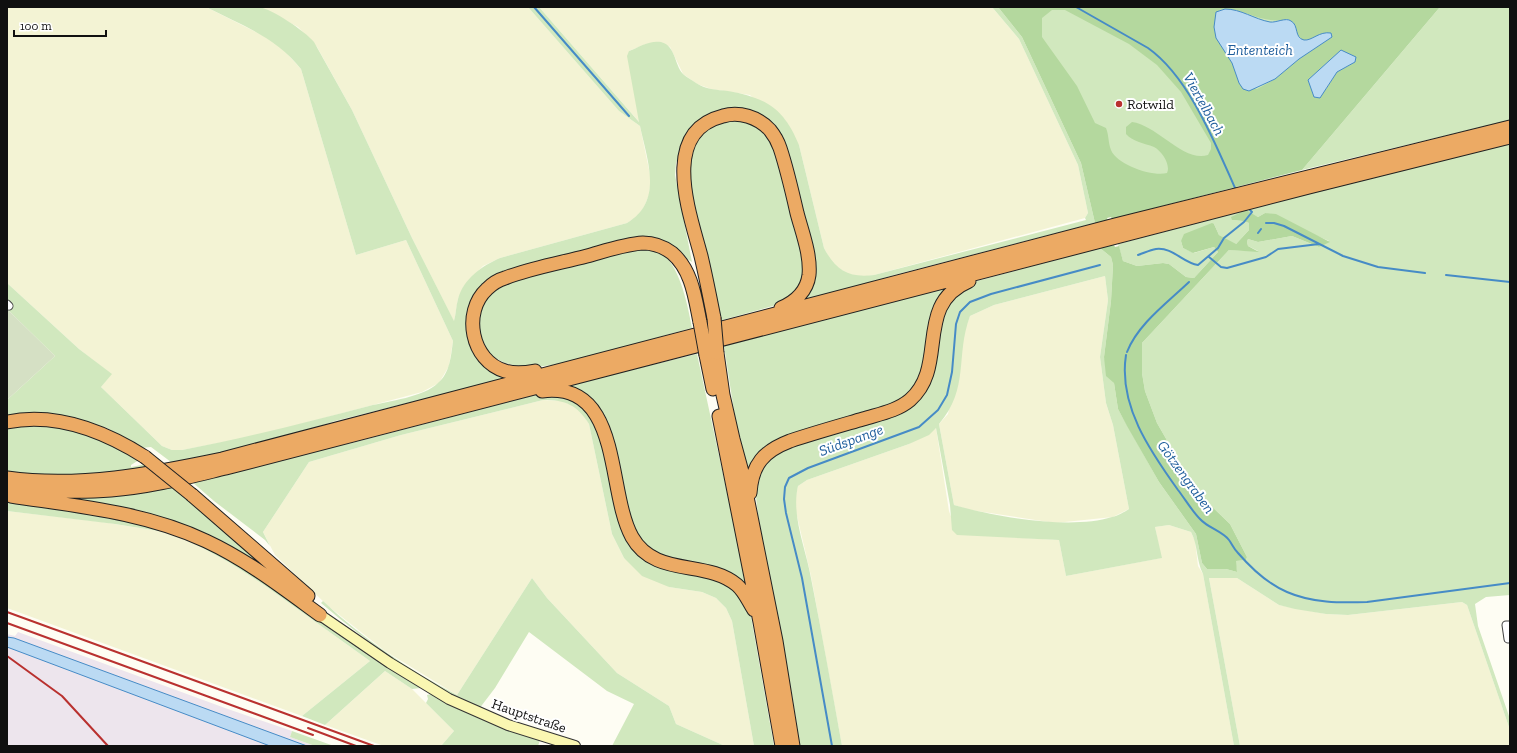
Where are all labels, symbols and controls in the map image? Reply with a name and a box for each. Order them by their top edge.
scale bar [14,12,106,38]
text: 100 m [20,19,52,33]
water label: Ententeich [1227,41,1293,59]
water label: Viertelbach [1179,69,1229,139]
place label: Rotwild [1127,96,1174,113]
marker: Rotwild [1114,99,1124,109]
water label: Südspange [816,420,886,460]
water label: Götzengraben [1153,437,1219,517]
street label: Hauptstraße [490,695,569,737]

